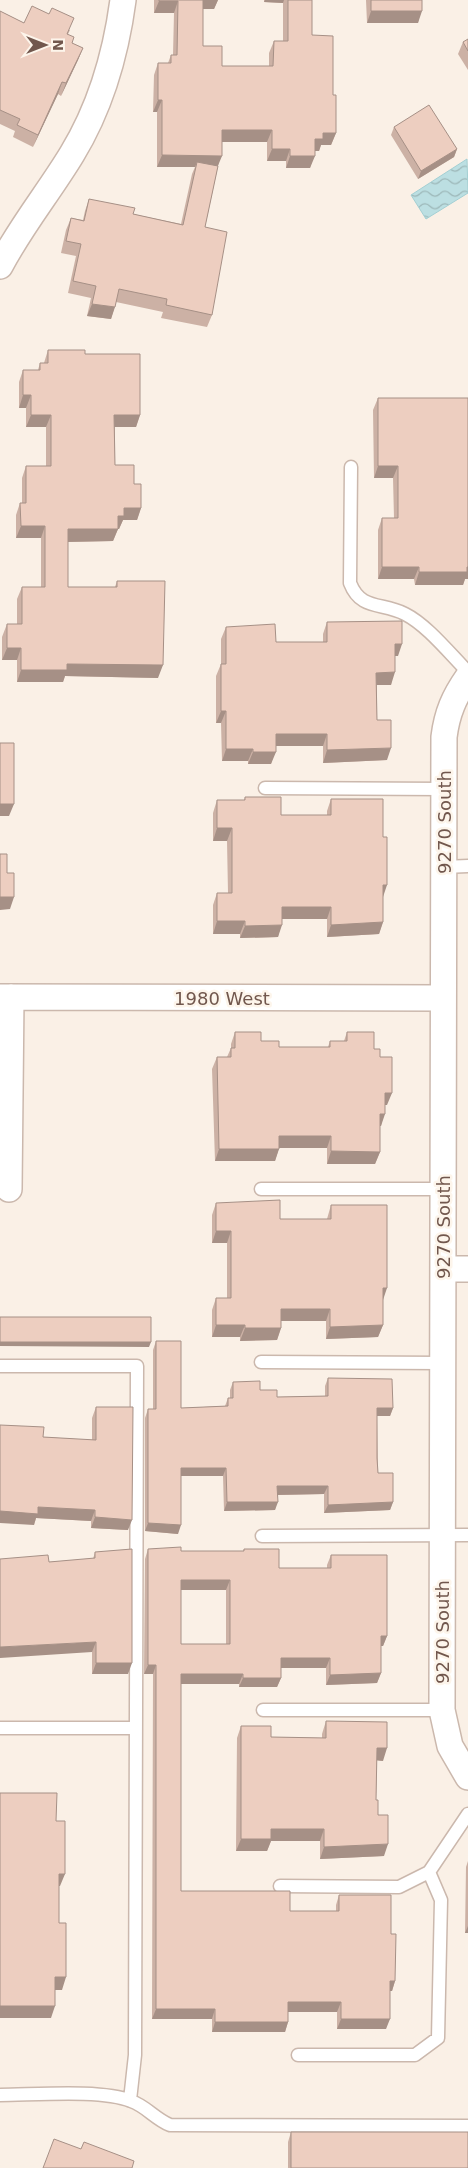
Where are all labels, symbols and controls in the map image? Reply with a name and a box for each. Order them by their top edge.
north arrow [20,20,70,70]
text: N [50,39,66,51]
street label: 9270 South [434,770,455,874]
street label: 1980 West [174,988,270,1009]
street label: 9270 South [433,1175,454,1279]
street label: 9270 South [432,1580,453,1684]

